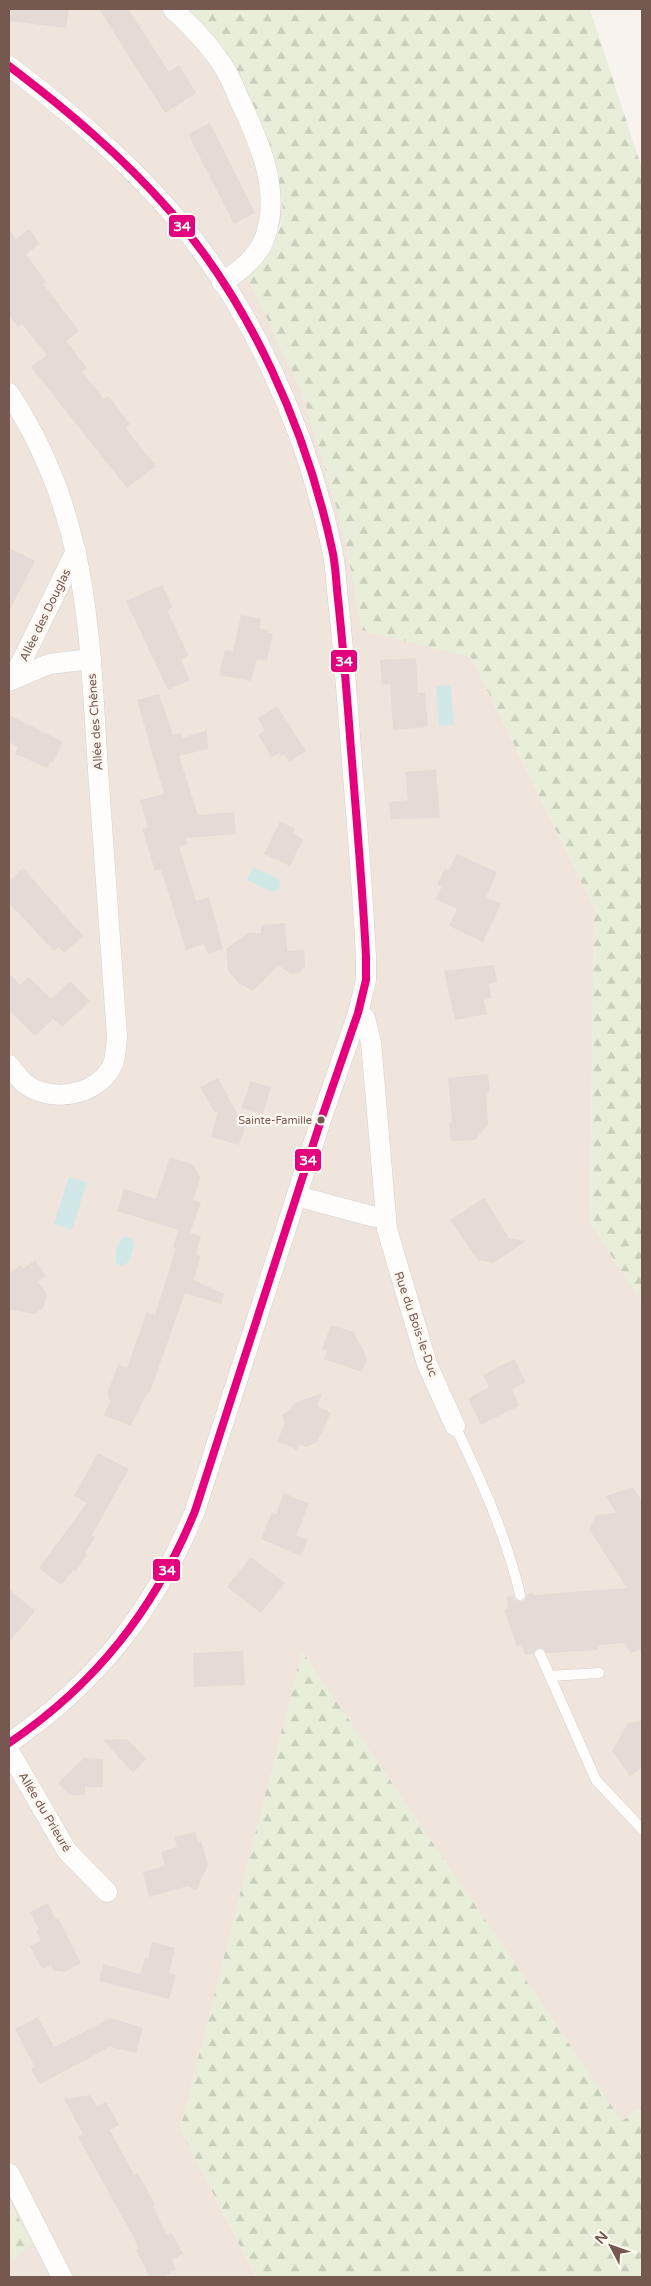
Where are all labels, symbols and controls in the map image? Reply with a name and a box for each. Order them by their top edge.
line badge: 34 [168,214,196,238]
text: 34 [173,218,191,235]
street label: Allée des Douglas [17,566,74,664]
line badge: 34 [330,649,358,673]
text: 34 [335,653,353,670]
street label: Allée des Chênes [85,673,105,771]
place label: Sainte-Famille [238,1114,312,1127]
marker: Sainte-Famille [316,1115,326,1125]
line badge: 34 [294,1148,322,1172]
text: 34 [299,1152,317,1169]
street label: Rue du Bois-le-Duc [391,1270,441,1378]
line badge: 34 [152,1558,181,1582]
text: 34 [158,1562,176,1579]
street label: Allée du Prieuré [16,1770,74,1855]
north arrow [586,2221,636,2271]
text: N [591,2228,612,2248]

